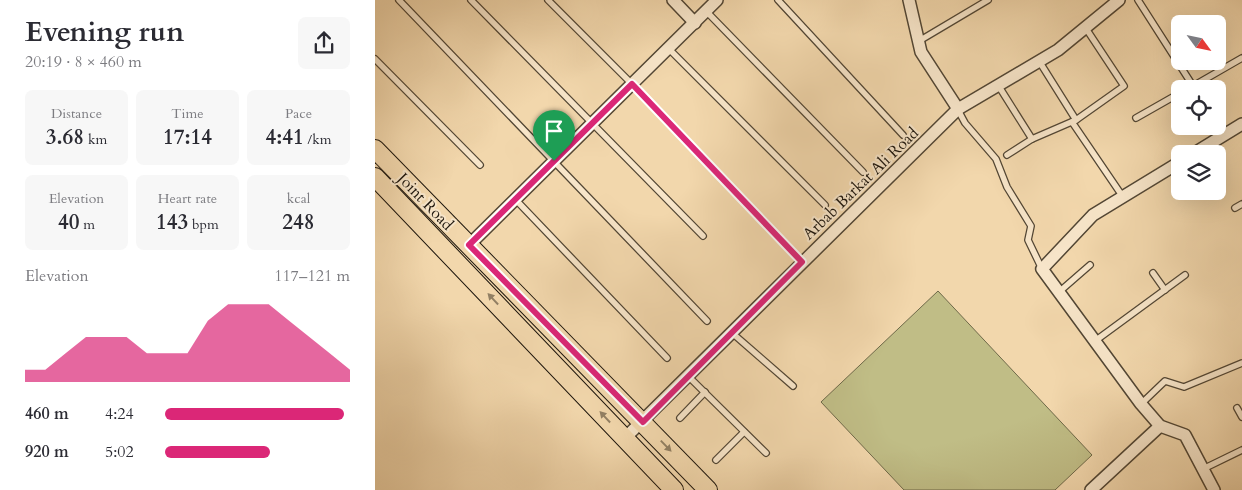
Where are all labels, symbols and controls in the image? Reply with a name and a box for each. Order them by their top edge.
text: Evening run [25,13,184,51]
north arrow [1171,15,1226,70]
map controls [1171,15,1226,200]
button: share [298,17,350,69]
text: 20:19 · 8 × 460 m [25,51,142,73]
button: locate [1171,80,1226,135]
text: Distance [51,104,102,123]
text: Time [171,104,204,123]
text: Pace [285,104,312,123]
pin [533,110,575,161]
icon: arrive [540,117,568,145]
street label: Arbab Barkat Ali Road [798,122,924,245]
text: 3.68 [46,123,84,152]
text: 17:14 [163,123,212,152]
text: 4:41 [265,123,304,152]
text: km [84,130,107,149]
text: /km [304,130,332,149]
button: layers [1171,145,1226,200]
street label: Joint Road [391,167,459,236]
text: Elevation [49,189,104,208]
text: Heart rate [158,189,217,208]
text: kcal [287,189,310,208]
text: 40 [58,208,79,237]
text: 143 [156,208,188,237]
text: 248 [282,208,315,237]
text: m [79,215,95,234]
text: bpm [188,215,219,234]
text: Elevation [25,265,89,287]
text: 117–121 m [274,265,350,287]
one-way arrow [487,293,499,305]
text: 460 m [25,403,69,425]
text: 4:24 [105,403,134,425]
one-way arrow [599,411,611,423]
one-way arrow [660,440,672,452]
text: 920 m [25,441,69,463]
text: 5:02 [105,441,134,463]

